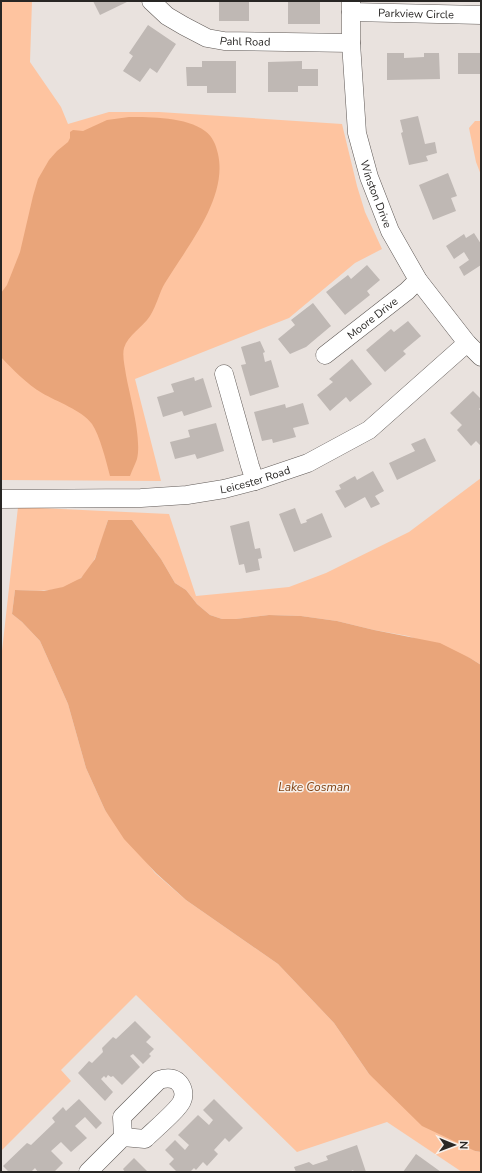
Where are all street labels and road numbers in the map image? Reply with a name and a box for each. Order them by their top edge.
street label: Parkview Circle [378,5,454,22]
street label: Pahl Road [219,33,271,49]
street label: Winston Drive [357,158,396,230]
street label: Moore Drive [344,294,401,343]
street label: Leicester Road [219,462,292,497]

